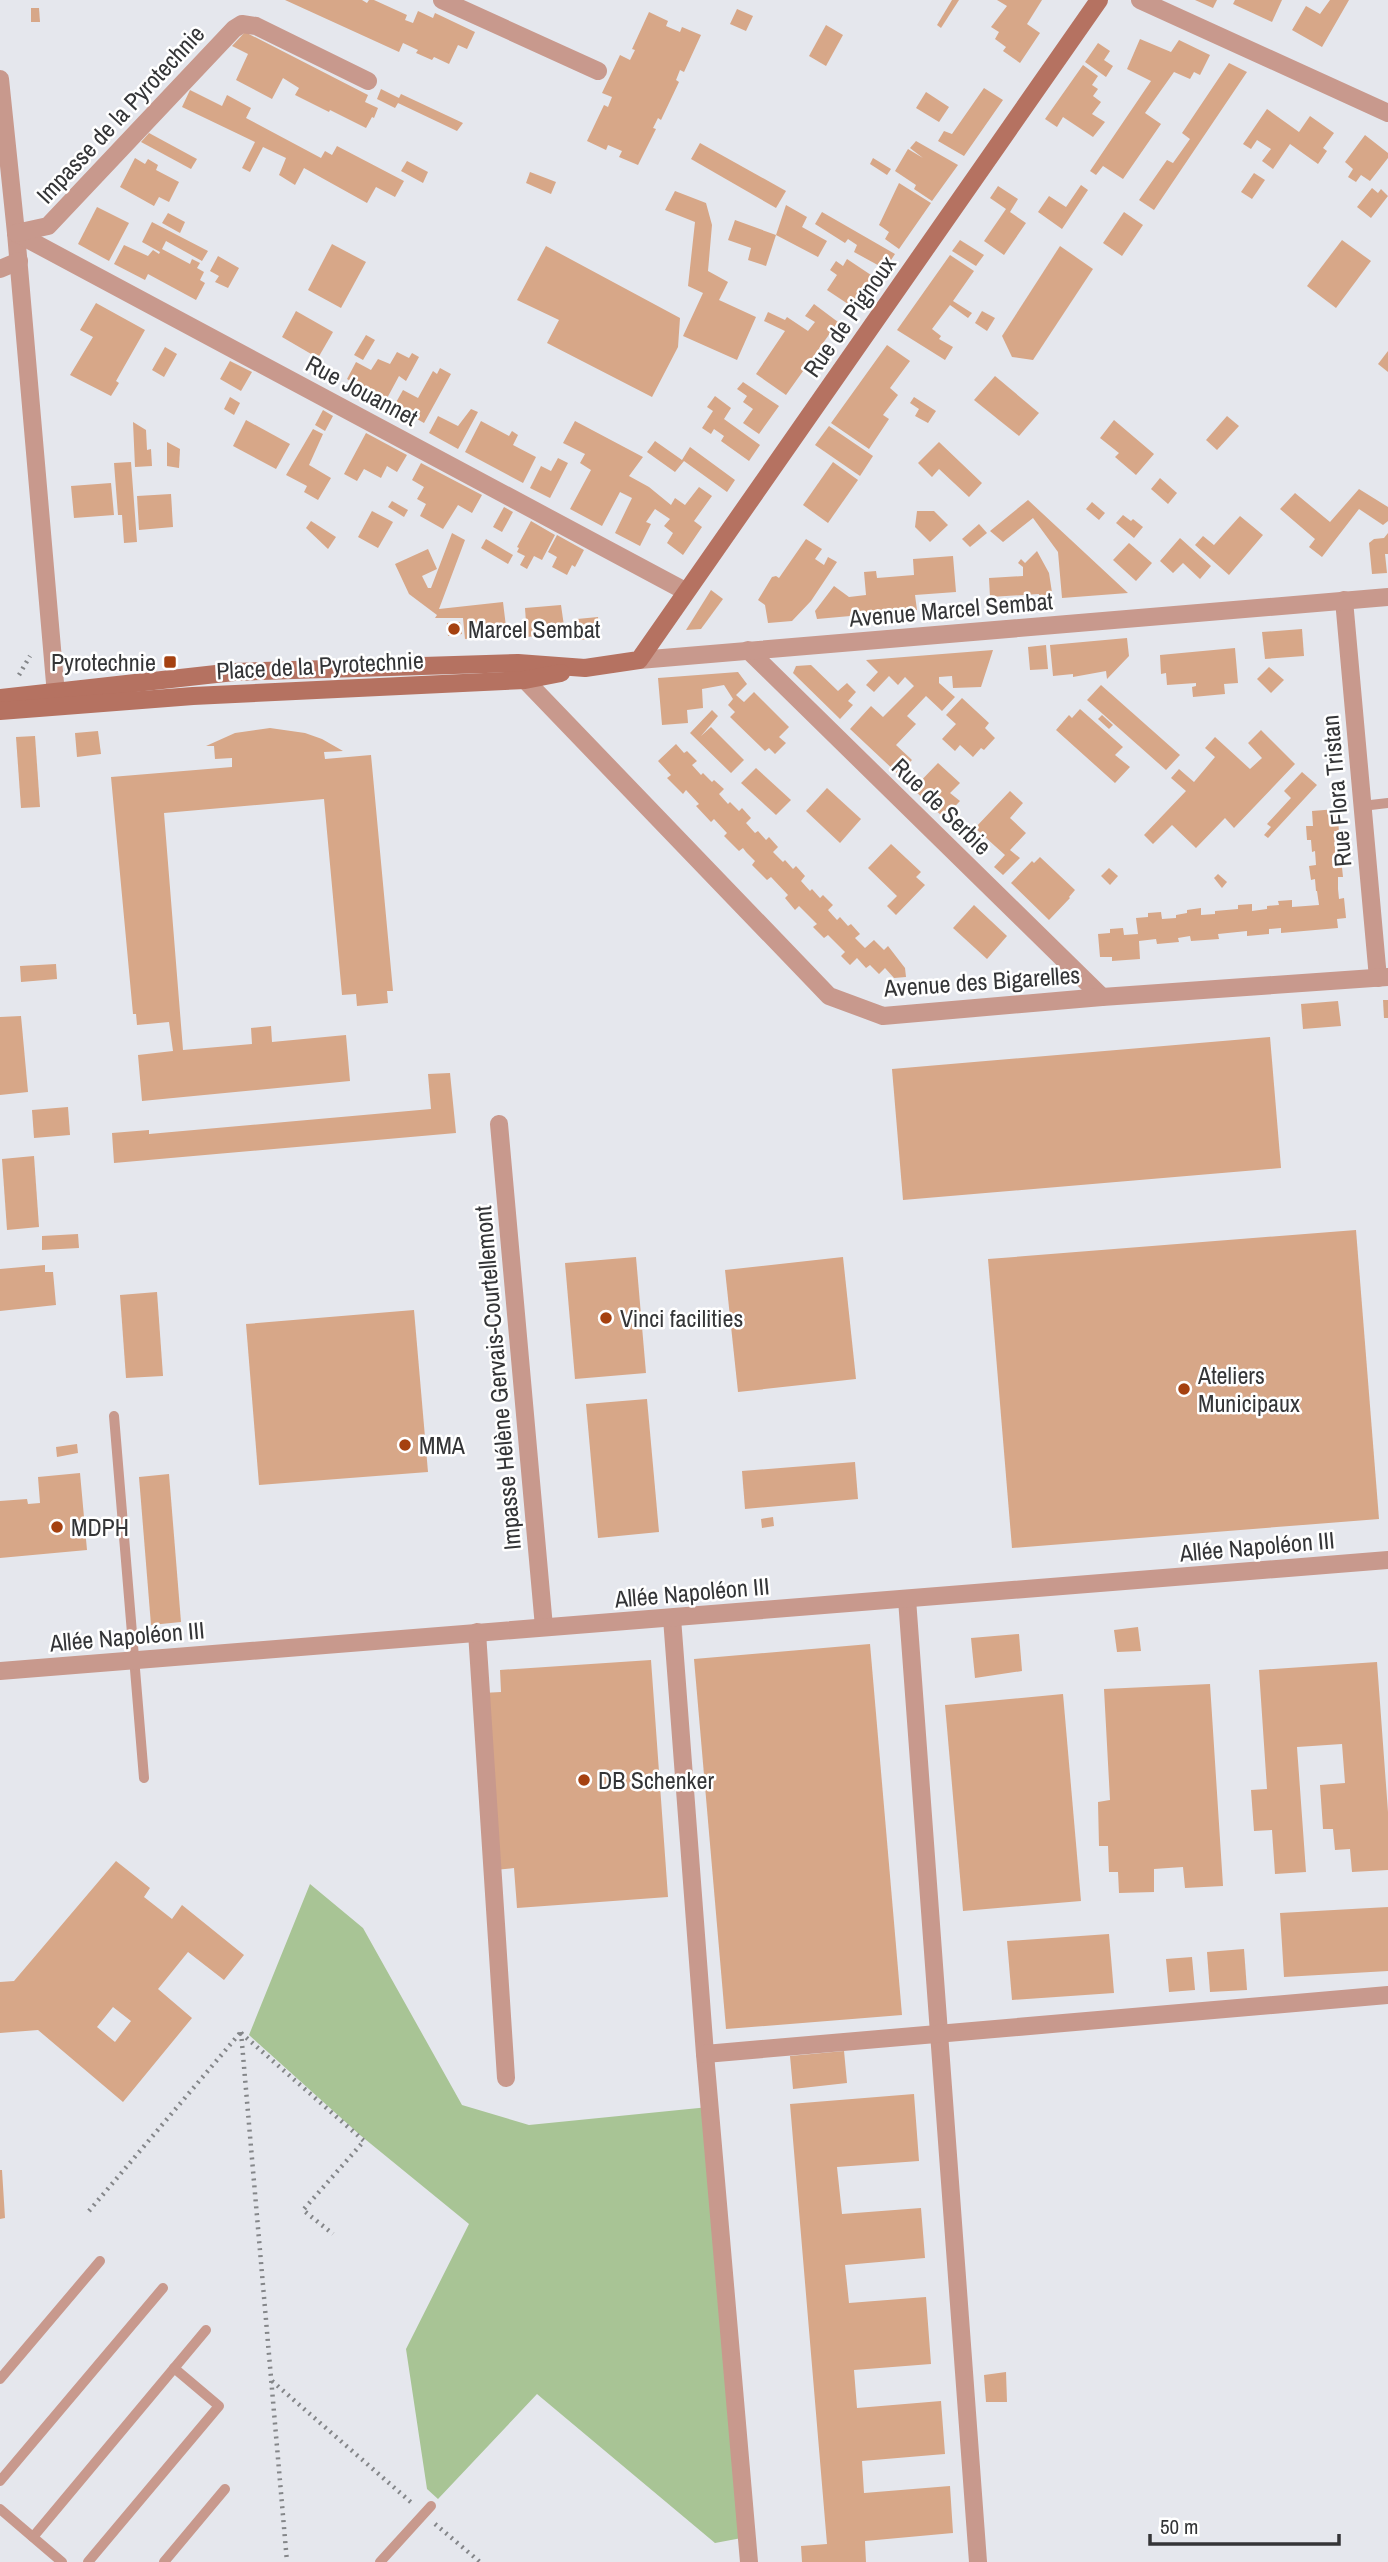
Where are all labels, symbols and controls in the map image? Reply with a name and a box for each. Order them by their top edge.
street label: Impasse de la Pyrotechnie [29,18,211,210]
street label: Rue de Pignoux [795,249,903,383]
street label: Rue Jouannet [300,347,424,433]
street label: Avenue Marcel Sembat [847,584,1055,634]
place label: Marcel Sembat [468,613,601,645]
marker: Marcel Sembat [446,621,462,637]
street label: Place de la Pyrotechnie [215,644,425,686]
place label: Pyrotechnie [51,646,156,678]
marker: Pyrotechnie [162,654,178,670]
street label: Rue Flora Tristan [1313,714,1359,868]
street label: Rue de Serbie [885,750,999,862]
street label: Avenue des Bigarelles [882,958,1081,1004]
street label: Impasse Hélène Gervais-Courtellemont [466,1204,528,1552]
place label: Vinci facilities [620,1302,743,1334]
marker: Vinci facilities [598,1310,614,1326]
place label: Ateliers Municipaux [1197,1359,1300,1419]
marker: Ateliers Municipaux [1176,1381,1192,1397]
place label: MMA [419,1429,466,1461]
marker: MMA [397,1437,413,1453]
place label: MDPH [71,1511,129,1543]
marker: MDPH [49,1519,65,1535]
street label: Allée Napoléon III [1177,1523,1336,1569]
street label: Allée Napoléon III [612,1569,771,1615]
street label: Allée Napoléon III [47,1613,206,1659]
place label: DB Schenker [598,1764,714,1796]
marker: DB Schenker [576,1772,592,1788]
scale bar [1150,2502,1339,2546]
text: 50 m [1160,2512,1198,2541]

